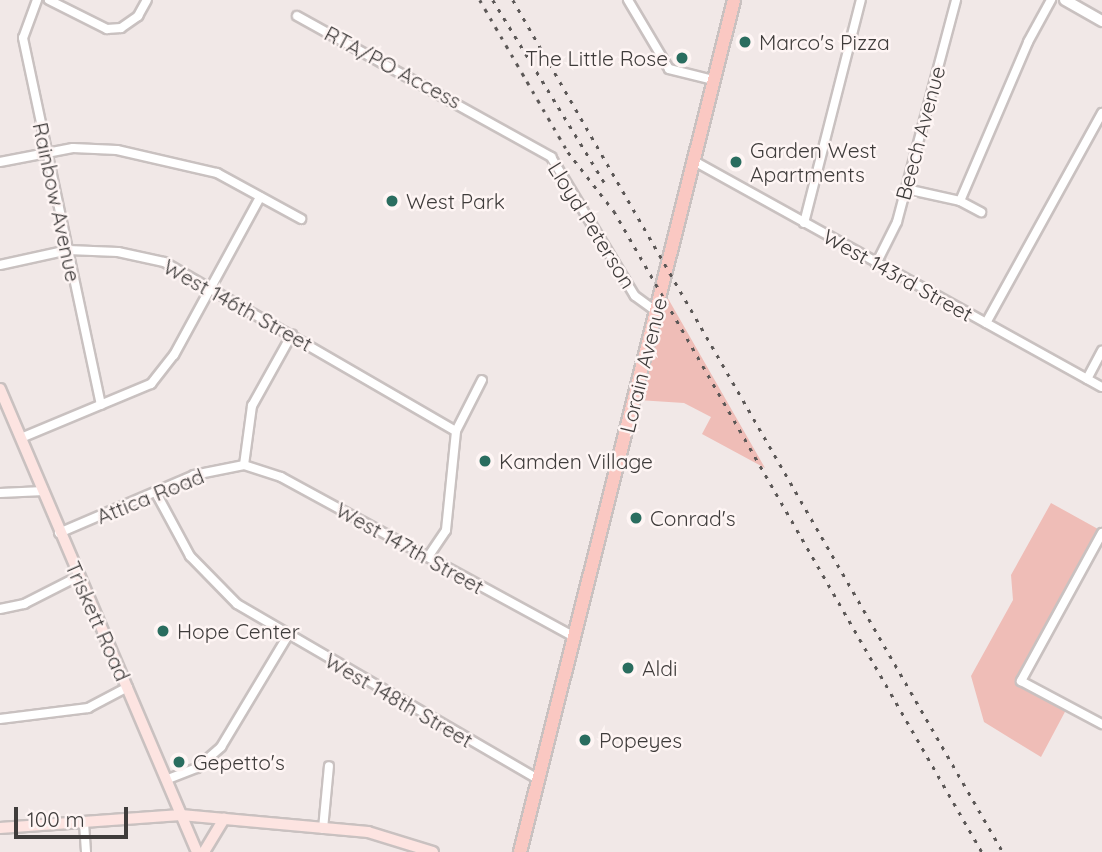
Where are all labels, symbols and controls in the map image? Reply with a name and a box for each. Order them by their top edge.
street label: RTA/PO Access [320,20,466,114]
place label: Marco's Pizza [759,29,890,55]
marker: Marco's Pizza [737,34,753,50]
place label: The Little Rose [525,45,668,71]
marker: The Little Rose [674,50,690,66]
street label: Beech Avenue [890,63,950,203]
street label: Rainbow Avenue [28,120,86,284]
place label: Garden West Apartments [750,137,877,187]
marker: Garden West Apartments [728,154,744,170]
street label: Lloyd Peterson [543,157,641,293]
place label: West Park [406,188,505,214]
marker: West Park [384,193,400,209]
street label: West 143rd Street [819,223,977,327]
street label: West 146th Street [159,254,317,356]
street label: Lorain Avenue [614,295,672,435]
place label: Kamden Village [499,448,653,474]
marker: Kamden Village [477,453,493,469]
street label: Attica Road [93,463,207,529]
street label: West 147th Street [332,497,488,599]
place label: Conrad's [650,505,736,531]
marker: Conrad's [628,510,644,526]
street label: Triskett Road [60,557,136,685]
place label: Hope Center [177,618,300,644]
marker: Hope Center [155,623,171,639]
street label: West 148th Street [321,647,477,753]
place label: Aldi [642,655,677,681]
marker: Aldi [620,660,636,676]
place label: Popeyes [599,727,682,753]
marker: Popeyes [577,732,593,748]
place label: Gepetto's [193,749,285,775]
marker: Gepetto's [171,754,187,770]
scale bar [18,792,131,836]
text: 100 m [27,806,85,832]

